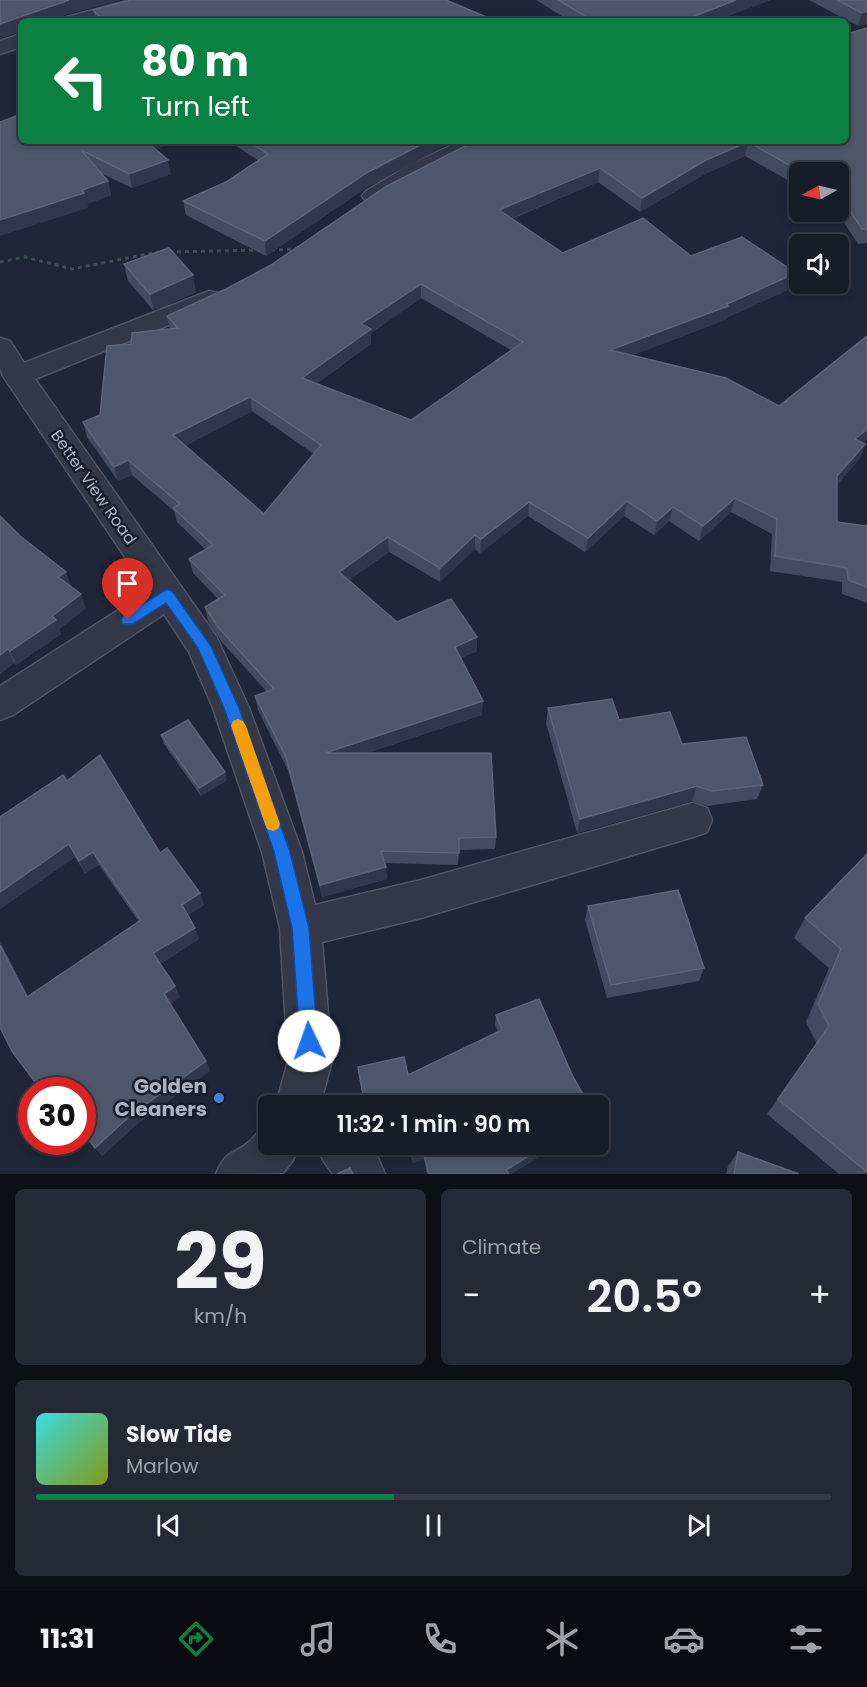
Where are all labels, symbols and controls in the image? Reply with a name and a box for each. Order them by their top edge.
text: 80 m [141,32,249,91]
icon: left [42,42,120,120]
text: Turn left [141,88,250,125]
north arrow [789,162,849,222]
map controls [789,162,849,294]
button: sound [789,234,849,294]
street label: Better View Road [45,425,142,549]
pin [102,558,153,620]
icon: arrive [111,567,144,600]
position arrow [277,1009,341,1073]
place label: Golden Cleaners [114,1072,207,1123]
speed limit sign: 30 [18,1077,96,1155]
marker: Golden Cleaners [212,1091,226,1105]
text: 11:32 · 1 min · 90 m [337,1109,530,1140]
text: 29 [174,1207,267,1316]
text: Climate [462,1233,541,1261]
text: 20.5° [587,1265,702,1328]
text: − [462,1272,480,1319]
text: + [808,1272,831,1319]
text: km/h [194,1302,247,1330]
text: Slow Tide [126,1419,232,1450]
text: Marlow [126,1452,198,1480]
icon: previous [152,1509,185,1542]
icon: pause [417,1509,450,1542]
icon: next [682,1509,715,1542]
icon: directions [175,1618,217,1660]
icon: music [297,1618,339,1660]
icon: phone [419,1618,461,1660]
icon: climate [541,1618,583,1660]
icon: car [663,1618,705,1660]
icon: filters [785,1618,827,1660]
text: 11:31 [40,1620,95,1657]

